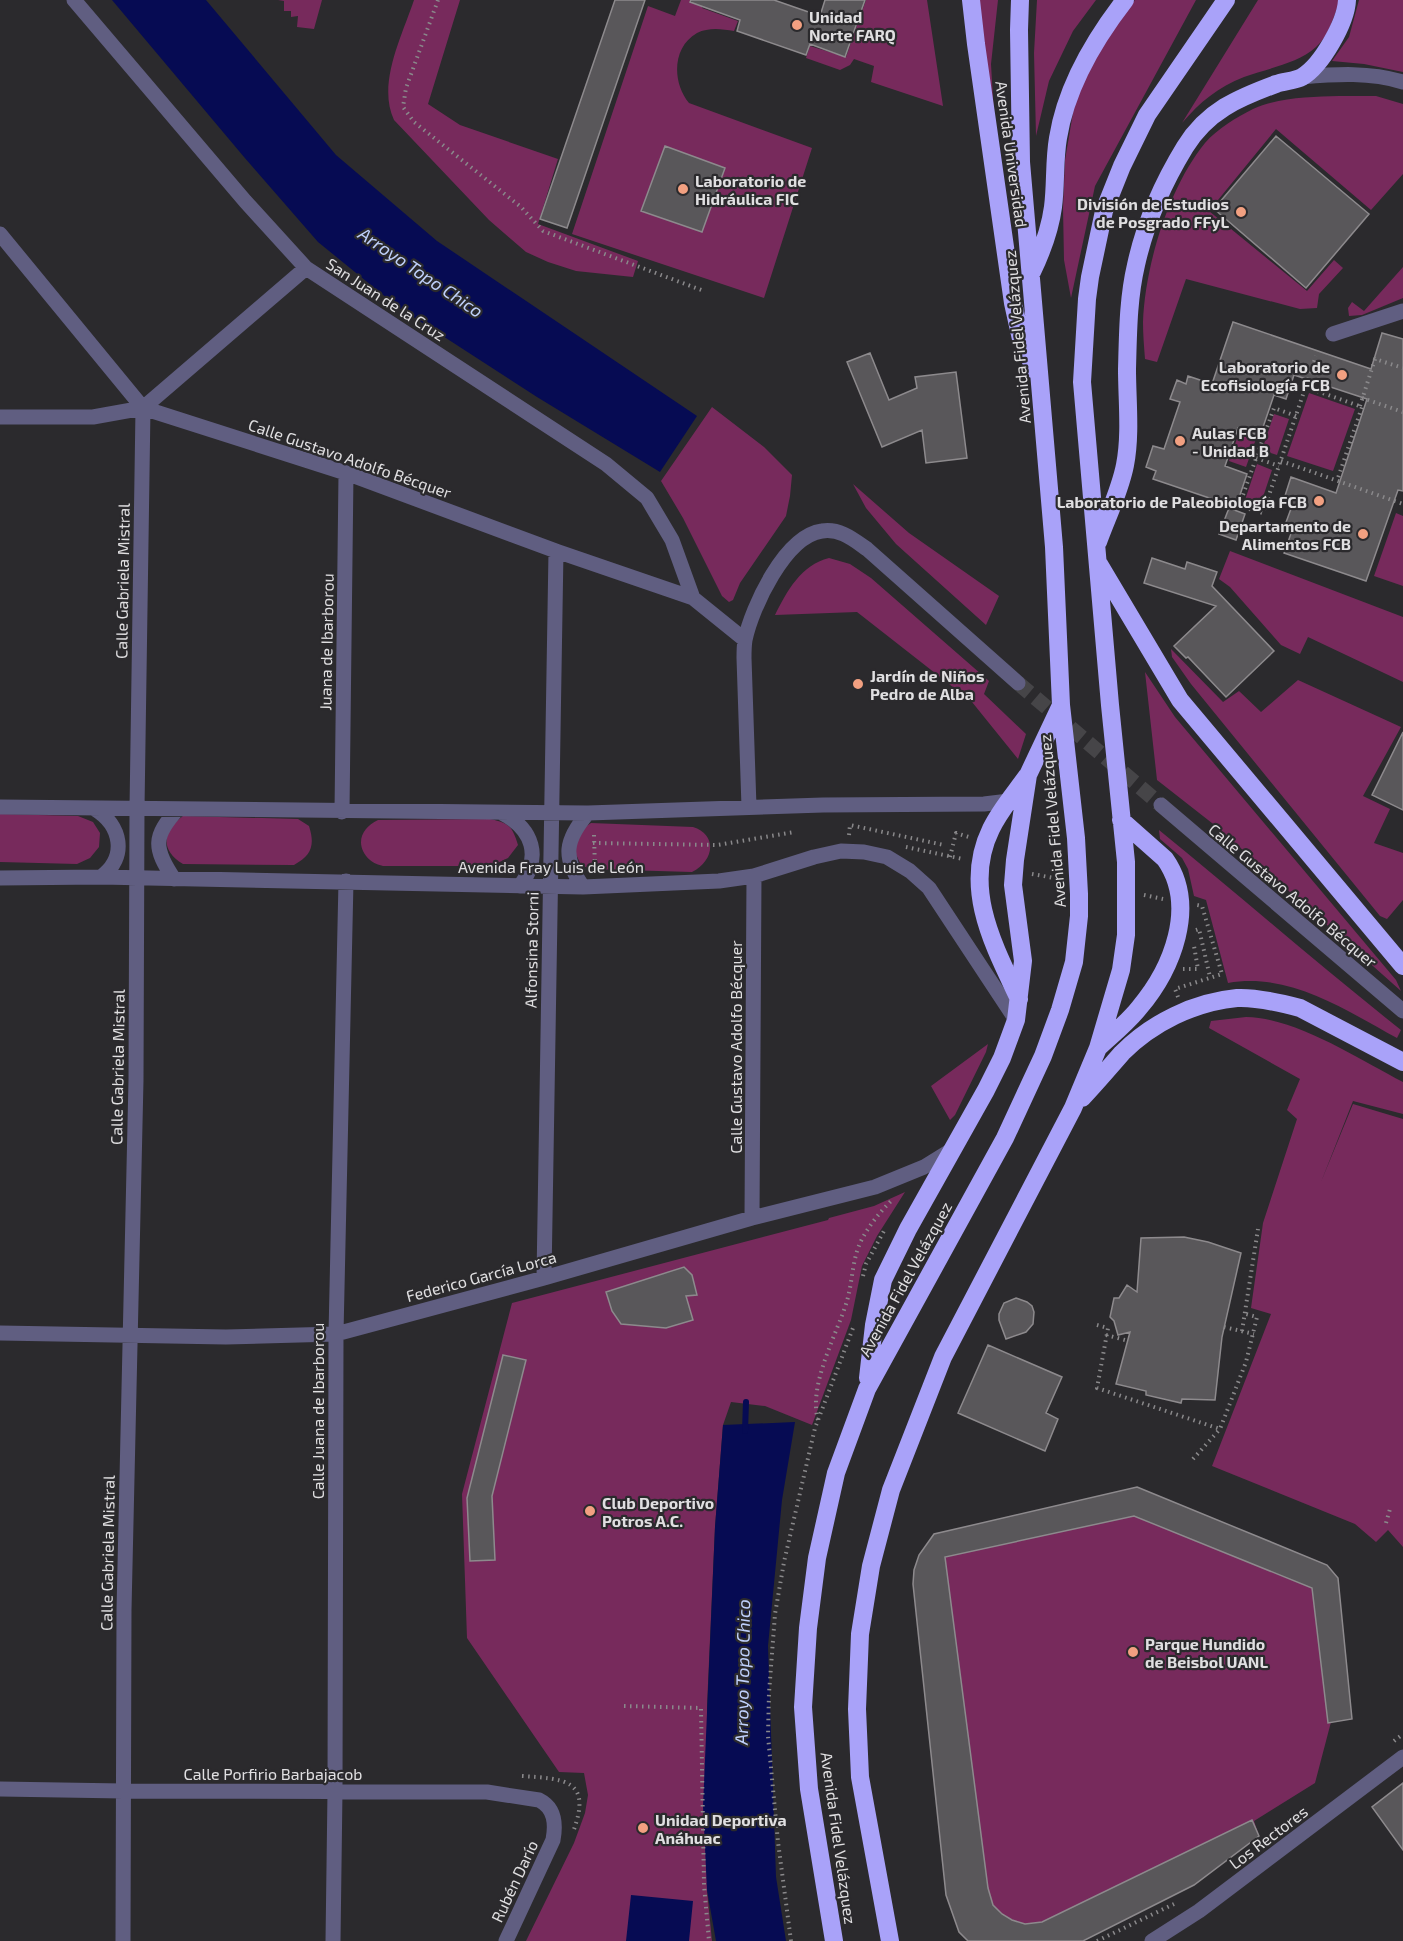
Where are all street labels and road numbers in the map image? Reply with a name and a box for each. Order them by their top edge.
street label: Avenida Universidad [992,79,1032,229]
street label: Avenida Fidel Velázquez [1000,250,1034,424]
street label: San Juan de la Cruz [323,254,449,344]
street label: Calle Gustavo Adolfo Bécquer [246,414,455,502]
street label: Calle Gabriela Mistral [111,503,133,659]
street label: Juana de Ibarborou [315,573,337,711]
street label: Avenida Fidel Velázquez [1035,734,1069,908]
street label: Calle Gustavo Adolfo Bécquer [1205,819,1381,971]
street label: Avenida Fray Luis de León [458,857,644,876]
street label: Alfonsina Storni [520,892,542,1008]
street label: Calle Gustavo Adolfo Bécquer [726,940,745,1154]
street label: Calle Gabriela Mistral [106,989,128,1145]
street label: Avenida Fidel Velázquez [855,1198,955,1360]
street label: Federico García Lorca [404,1247,558,1305]
street label: Calle Juana de Ibarborou [308,1323,327,1499]
street label: Calle Gabriela Mistral [96,1475,118,1631]
street label: Avenida Fidel Velázquez [818,1751,860,1925]
street label: Calle Porfirio Barbajacob [184,1764,362,1784]
street label: Los Rectores [1225,1801,1311,1873]
street label: Rubén Darío [487,1837,541,1925]

